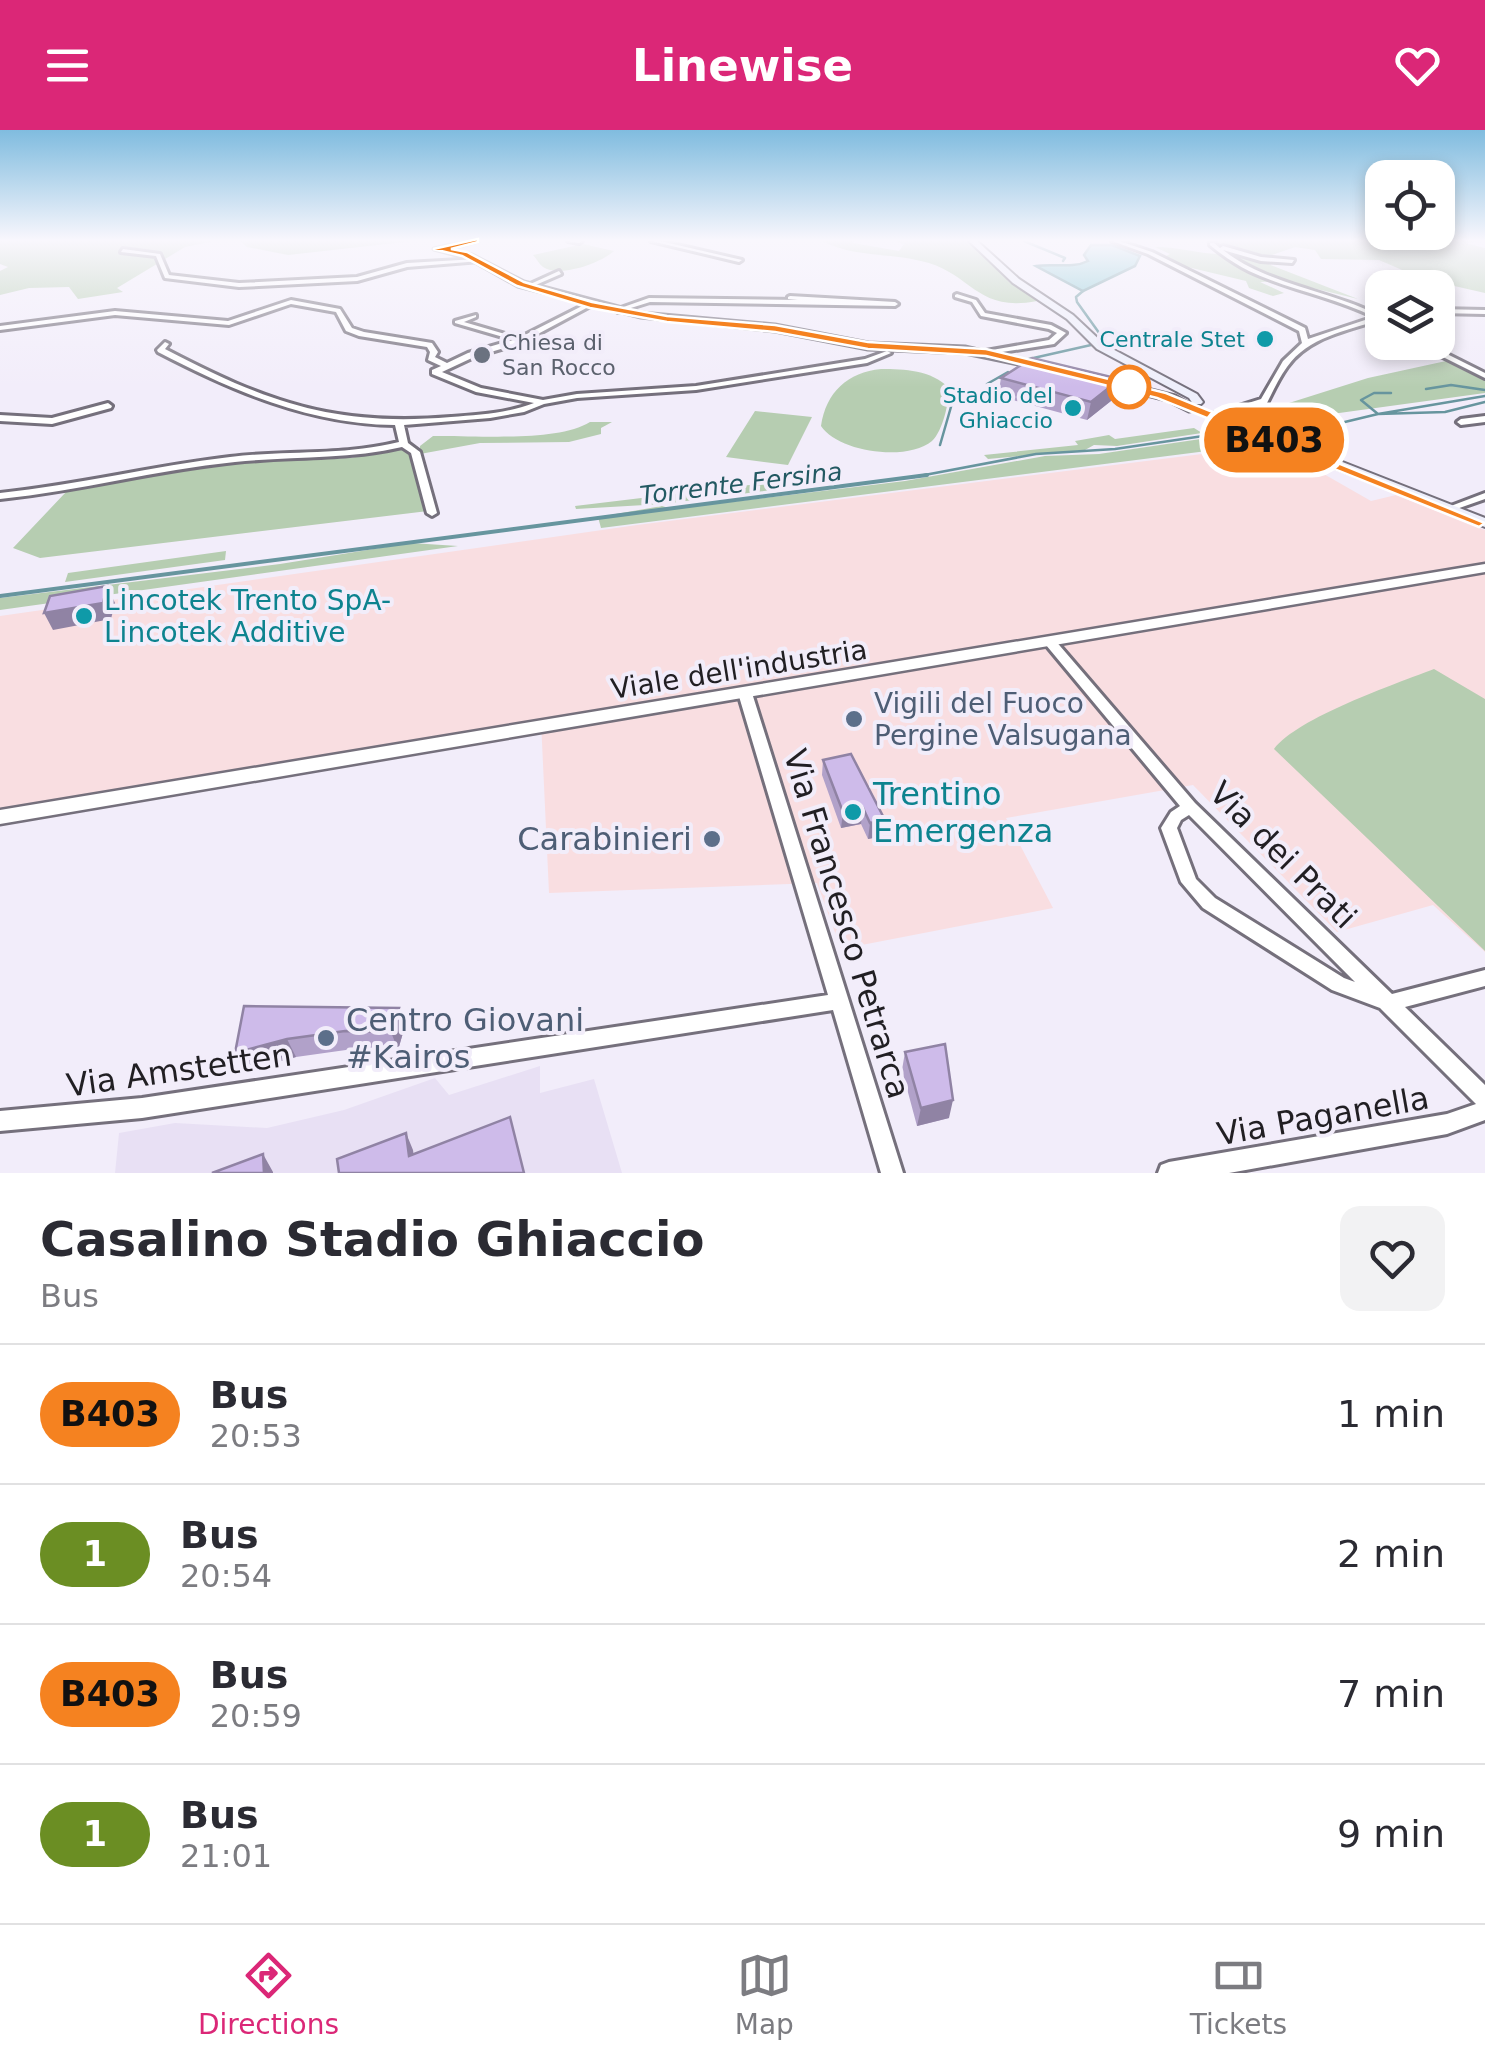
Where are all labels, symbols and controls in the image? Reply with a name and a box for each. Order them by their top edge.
icon: menu [40,38,95,93]
icon: heart [1390,38,1445,93]
text: Linewise [632,39,853,92]
map controls [1365,160,1455,360]
button: locate [1365,160,1455,250]
button: layers [1365,270,1455,360]
place label: Centrale Stet [1100,327,1245,352]
marker: Centrale Stet [1254,328,1276,350]
place label: Chiesa di San Rocco [502,330,616,380]
marker: Chiesa di San Rocco [471,344,493,366]
unlabelled marker [1108,366,1150,408]
place label: Stadio del Ghiaccio [943,383,1053,433]
marker: Stadio del Ghiaccio [1062,397,1084,419]
line badge: B403 [1204,408,1344,472]
text: B403 [1224,420,1324,460]
water label: Torrente Fersina [638,457,844,510]
place label: Lincotek Trento SpA- Lincotek Additive [104,584,391,649]
marker: Lincotek Trento SpA- Lincotek Additive [73,605,95,627]
street label: Viale dell'industria [609,633,869,706]
place label: Vigili del Fuoco Pergine Valsugana [874,687,1132,752]
marker: Vigili del Fuoco Pergine Valsugana [843,708,865,730]
street label: Via Francesco Petrarca [776,745,918,1103]
street label: Via dei Prati [1202,774,1364,936]
place label: Trentino Emergenza [872,775,1053,850]
marker: Trentino Emergenza [842,801,864,823]
place label: Carabinieri [517,820,692,858]
marker: Carabinieri [701,828,723,850]
place label: Centro Giovani #Kairos [346,1001,584,1076]
marker: Centro Giovani #Kairos [315,1027,337,1049]
street label: Via Amstetten [64,1035,294,1105]
street label: Via Paganella [1214,1079,1432,1153]
button: heart [1340,1206,1445,1311]
text: Casalino Stadio Ghiaccio [40,1211,705,1267]
text: Bus [40,1277,99,1315]
text: Bus [210,1373,288,1417]
text: 1 min [1337,1392,1445,1436]
text: B403 [60,1394,160,1434]
text: 20:53 [210,1417,302,1455]
text: Bus [180,1513,259,1557]
text: 2 min [1337,1532,1445,1576]
text: 1 [83,1534,107,1574]
text: 20:54 [180,1557,272,1595]
text: Bus [210,1653,288,1697]
text: 7 min [1337,1672,1445,1716]
text: B403 [60,1674,160,1714]
text: 20:59 [210,1697,302,1735]
text: Bus [180,1793,259,1837]
text: 9 min [1337,1812,1445,1856]
text: 1 [83,1814,107,1854]
text: 21:01 [180,1837,272,1875]
tab: Directions [198,1948,339,2041]
tab: Map [735,1948,794,2041]
tab: Tickets [1190,1948,1287,2041]

